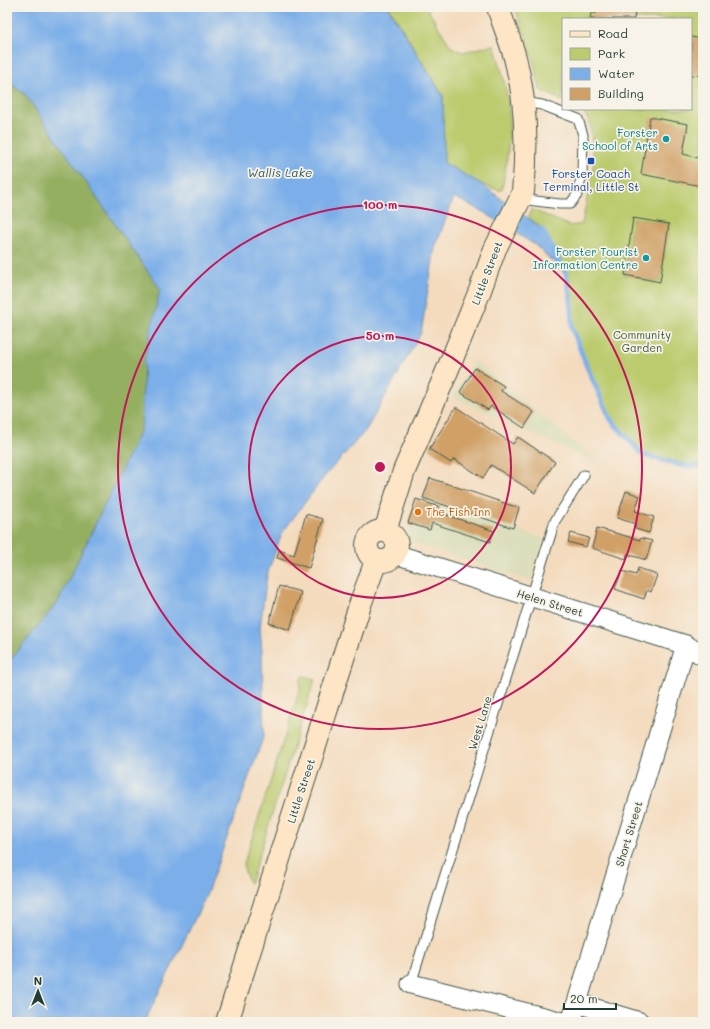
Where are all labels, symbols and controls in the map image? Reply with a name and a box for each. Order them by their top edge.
legend [562,18,692,110]
text: Road [598,25,628,41]
text: Park [598,45,625,61]
text: Water [598,65,635,81]
text: Building [598,85,644,101]
place label: Forster School of Arts [582,125,658,153]
marker: Forster School of Arts [661,134,671,144]
marker: Forster Coach Terminal, Little St [586,156,596,166]
water label: Wallis Lake [248,164,312,180]
place label: Forster Coach Terminal, Little St [543,166,639,194]
text: 100 m [363,196,397,212]
street label: Little Street [468,239,506,307]
place label: Forster Tourist Information Centre [533,244,638,272]
marker: Forster Tourist Information Centre [641,253,651,263]
text: 50 m [366,327,394,343]
park label: Community Garden [613,327,671,355]
centre of rings [373,460,387,474]
place label: The Fish Inn [426,504,490,519]
marker: The Fish Inn [413,507,423,517]
street label: Helen Street [515,585,585,620]
street label: West Lane [464,694,495,752]
street label: Little Street [283,757,318,825]
street label: Short Street [611,799,646,868]
north arrow [18,971,58,1011]
text: N [34,973,42,988]
scale bar [564,985,616,1011]
text: 20 m [570,990,598,1006]

